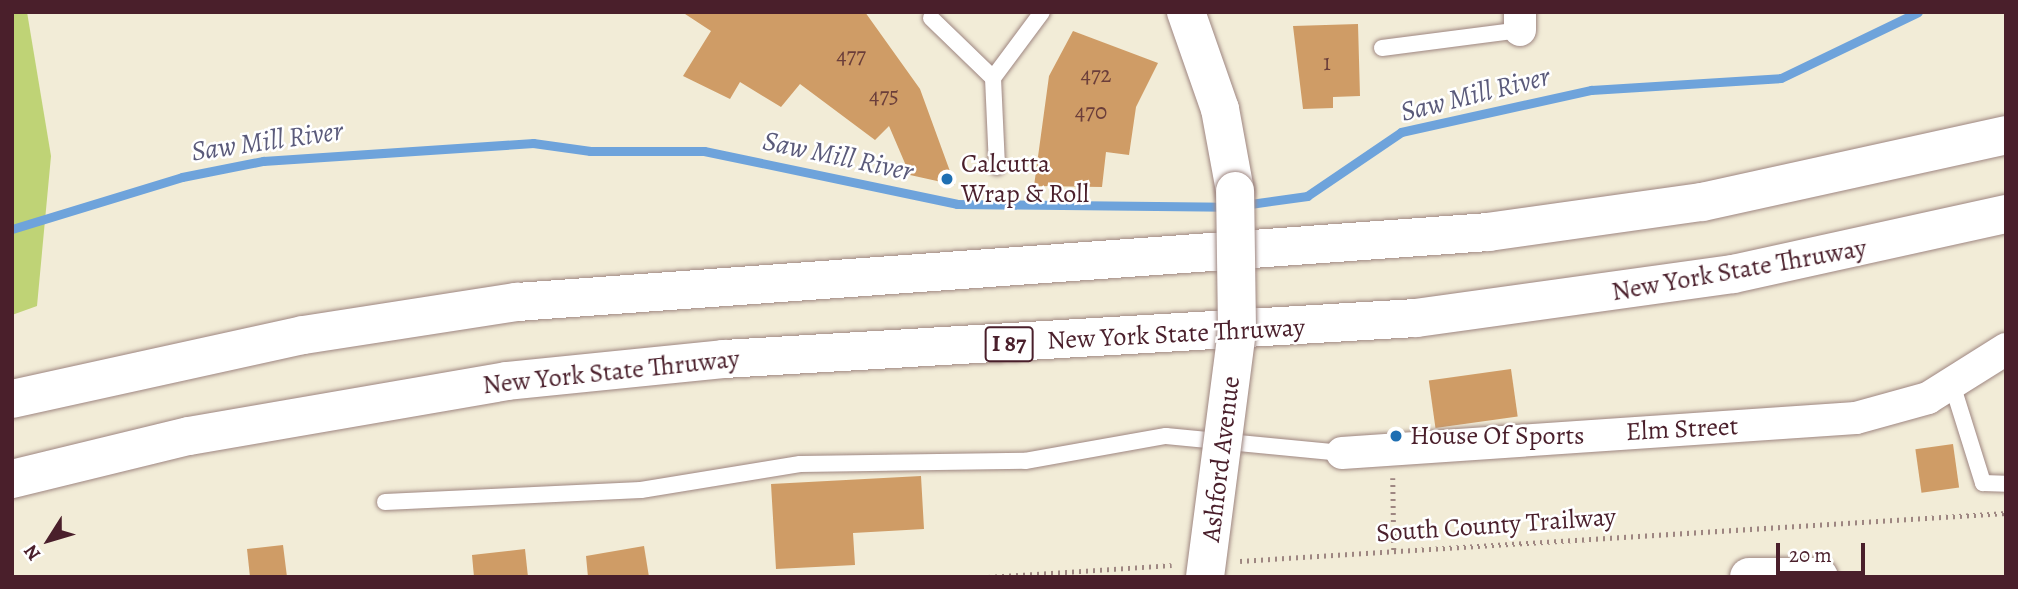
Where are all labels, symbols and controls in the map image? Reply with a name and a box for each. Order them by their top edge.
house number: 477 [836,42,866,70]
house number: 1 [1323,49,1331,77]
water label: Saw Mill River [1397,59,1553,129]
house number: 472 [1080,61,1112,89]
house number: 475 [869,82,899,110]
house number: 470 [1075,98,1107,126]
water label: Saw Mill River [189,114,345,168]
water label: Saw Mill River [760,124,916,188]
place label: Calcutta Wrap & Roll [961,148,1089,210]
marker: Calcutta Wrap & Roll [939,171,955,187]
street label: New York State Thruway [1609,232,1869,308]
street label: New York State Thruway [1046,312,1306,356]
road number: I 87 [984,324,1034,365]
street label: New York State Thruway [481,343,741,401]
street label: Ashford Avenue [1195,374,1247,544]
street label: Elm Street [1625,410,1739,448]
place label: House Of Sports [1410,420,1585,452]
marker: House Of Sports [1388,428,1404,444]
street label: South County Trailway [1375,501,1617,549]
north arrow [14,505,84,575]
scale bar [1780,530,1869,574]
text: N [18,539,47,566]
text: 20 m [1789,541,1832,569]

